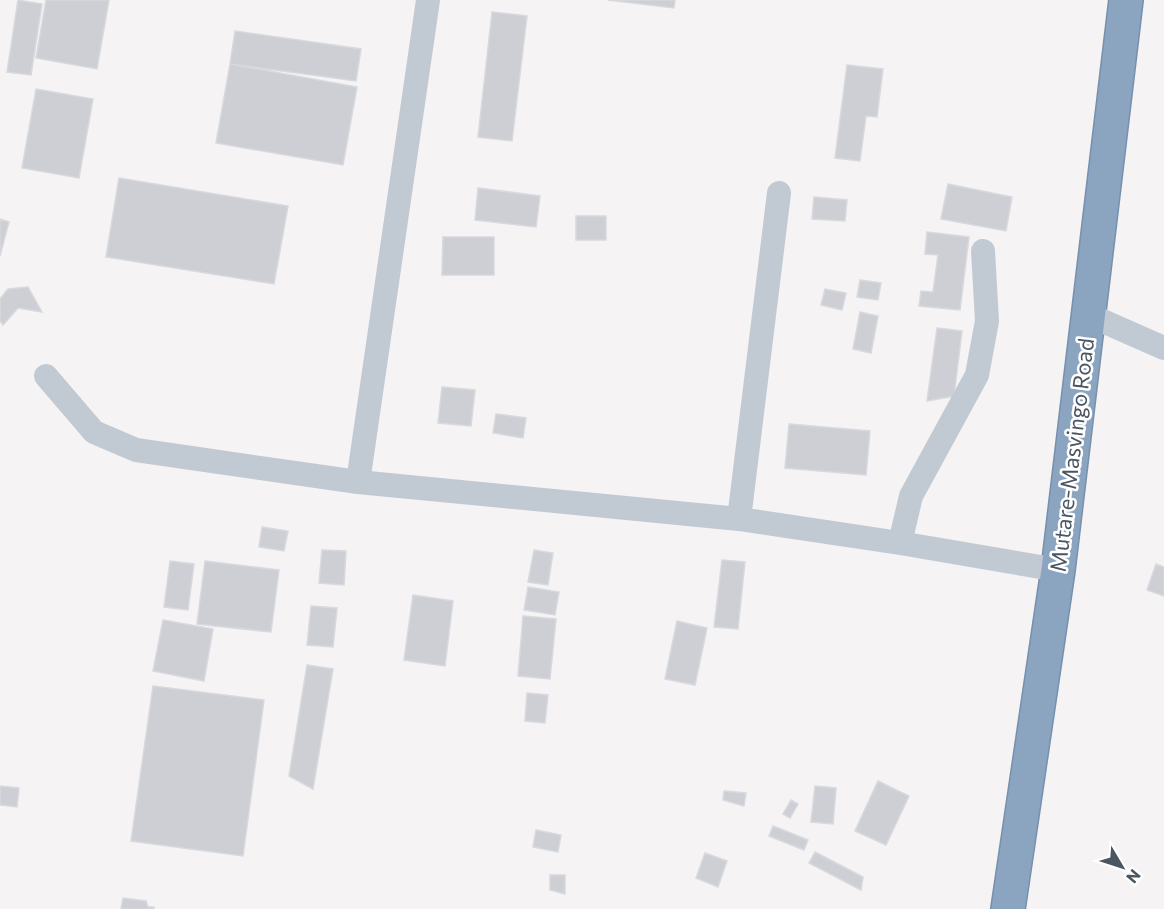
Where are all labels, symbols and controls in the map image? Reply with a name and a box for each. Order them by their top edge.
street label: Mutare-Masvingo Road [1044,337,1099,573]
north arrow [1092,837,1152,897]
text: N [1123,866,1145,887]

